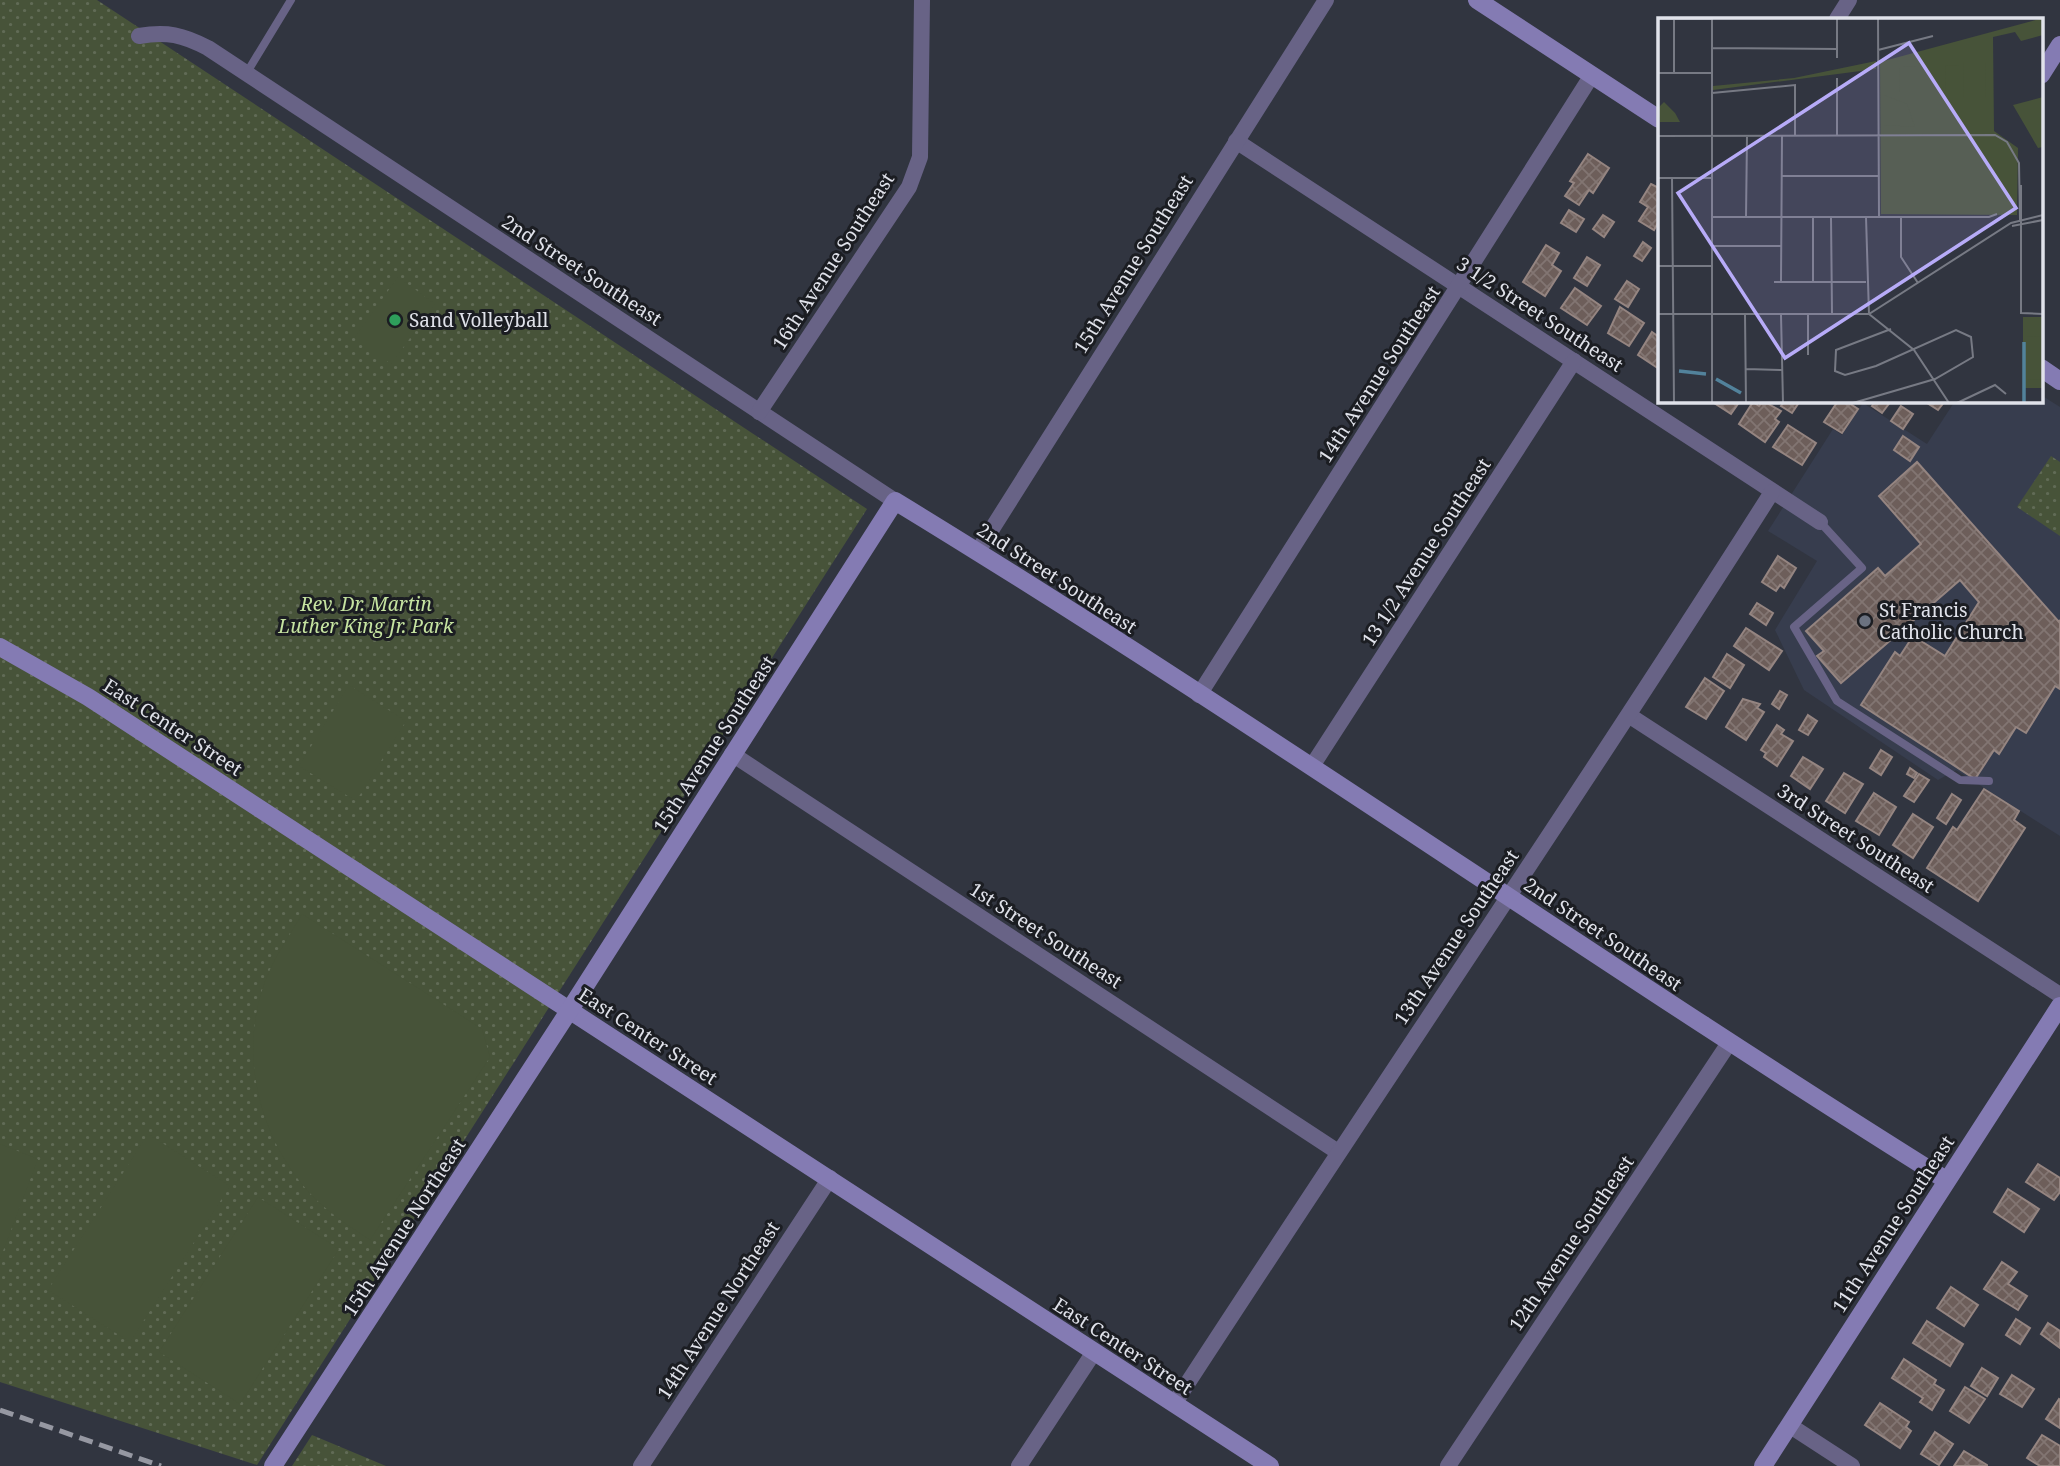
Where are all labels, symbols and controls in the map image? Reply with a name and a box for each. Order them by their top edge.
inset map [1658,18,2042,402]
street label: 16th Avenue Southeast [766,167,900,354]
street label: 15th Avenue Southeast [1067,169,1199,358]
street label: 2nd Street Southeast [497,209,667,332]
street label: 3 1/2 Street Southeast [1452,250,1628,378]
street label: 14th Avenue Southeast [1312,280,1446,467]
place label: Sand Volleyball [409,307,548,333]
marker: Sand Volleyball [387,312,403,328]
street label: 13 1/2 Avenue Southeast [1355,453,1497,651]
street label: 2nd Street Southeast [972,517,1142,640]
park label: Rev. Dr. Martin Luther King Jr. Park [277,591,455,639]
place label: St Francis Catholic Church [1879,597,2024,645]
marker: St Francis Catholic Church [1857,613,1873,629]
street label: 15th Avenue Southeast [647,650,781,837]
street label: East Center Street [99,672,248,782]
street label: 3rd Street Southeast [1772,777,1940,899]
street label: 13th Avenue Southeast [1388,844,1525,1030]
street label: 2nd Street Southeast [1519,871,1687,997]
street label: 1st Street Southeast [965,876,1128,994]
street label: East Center Street [574,981,723,1091]
street label: 11th Avenue Southeast [1826,1130,1960,1317]
street label: 15th Avenue Northeast [337,1133,471,1321]
street label: 12th Avenue Southeast [1503,1150,1640,1336]
street label: 14th Avenue Northeast [651,1216,785,1404]
street label: East Center Street [1049,1291,1198,1401]

